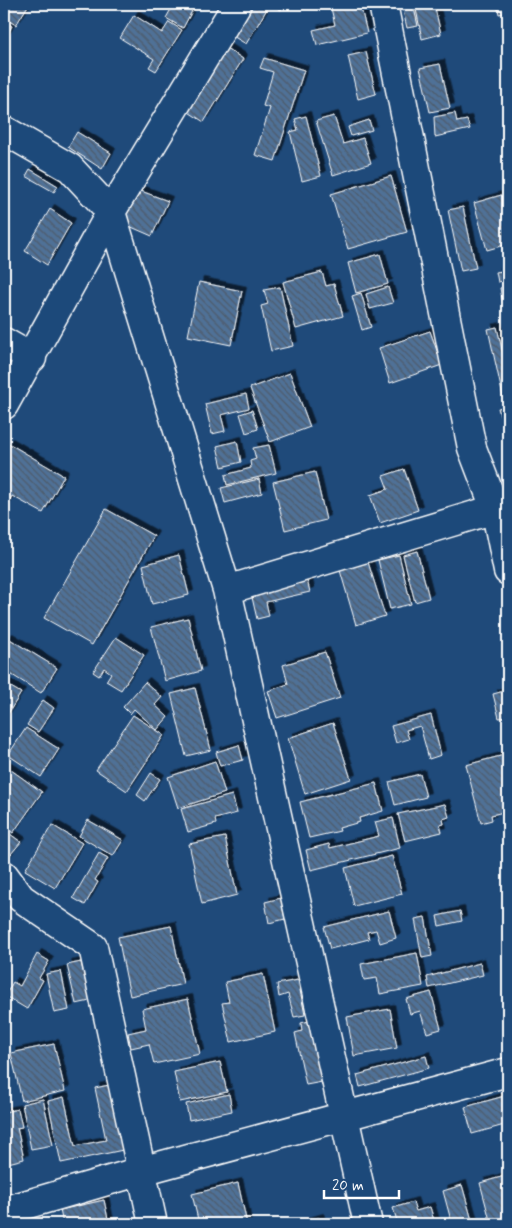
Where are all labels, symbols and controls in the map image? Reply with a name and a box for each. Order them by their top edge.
scale bar [324,1168,400,1200]
text: 20 m [332,1176,364,1196]

